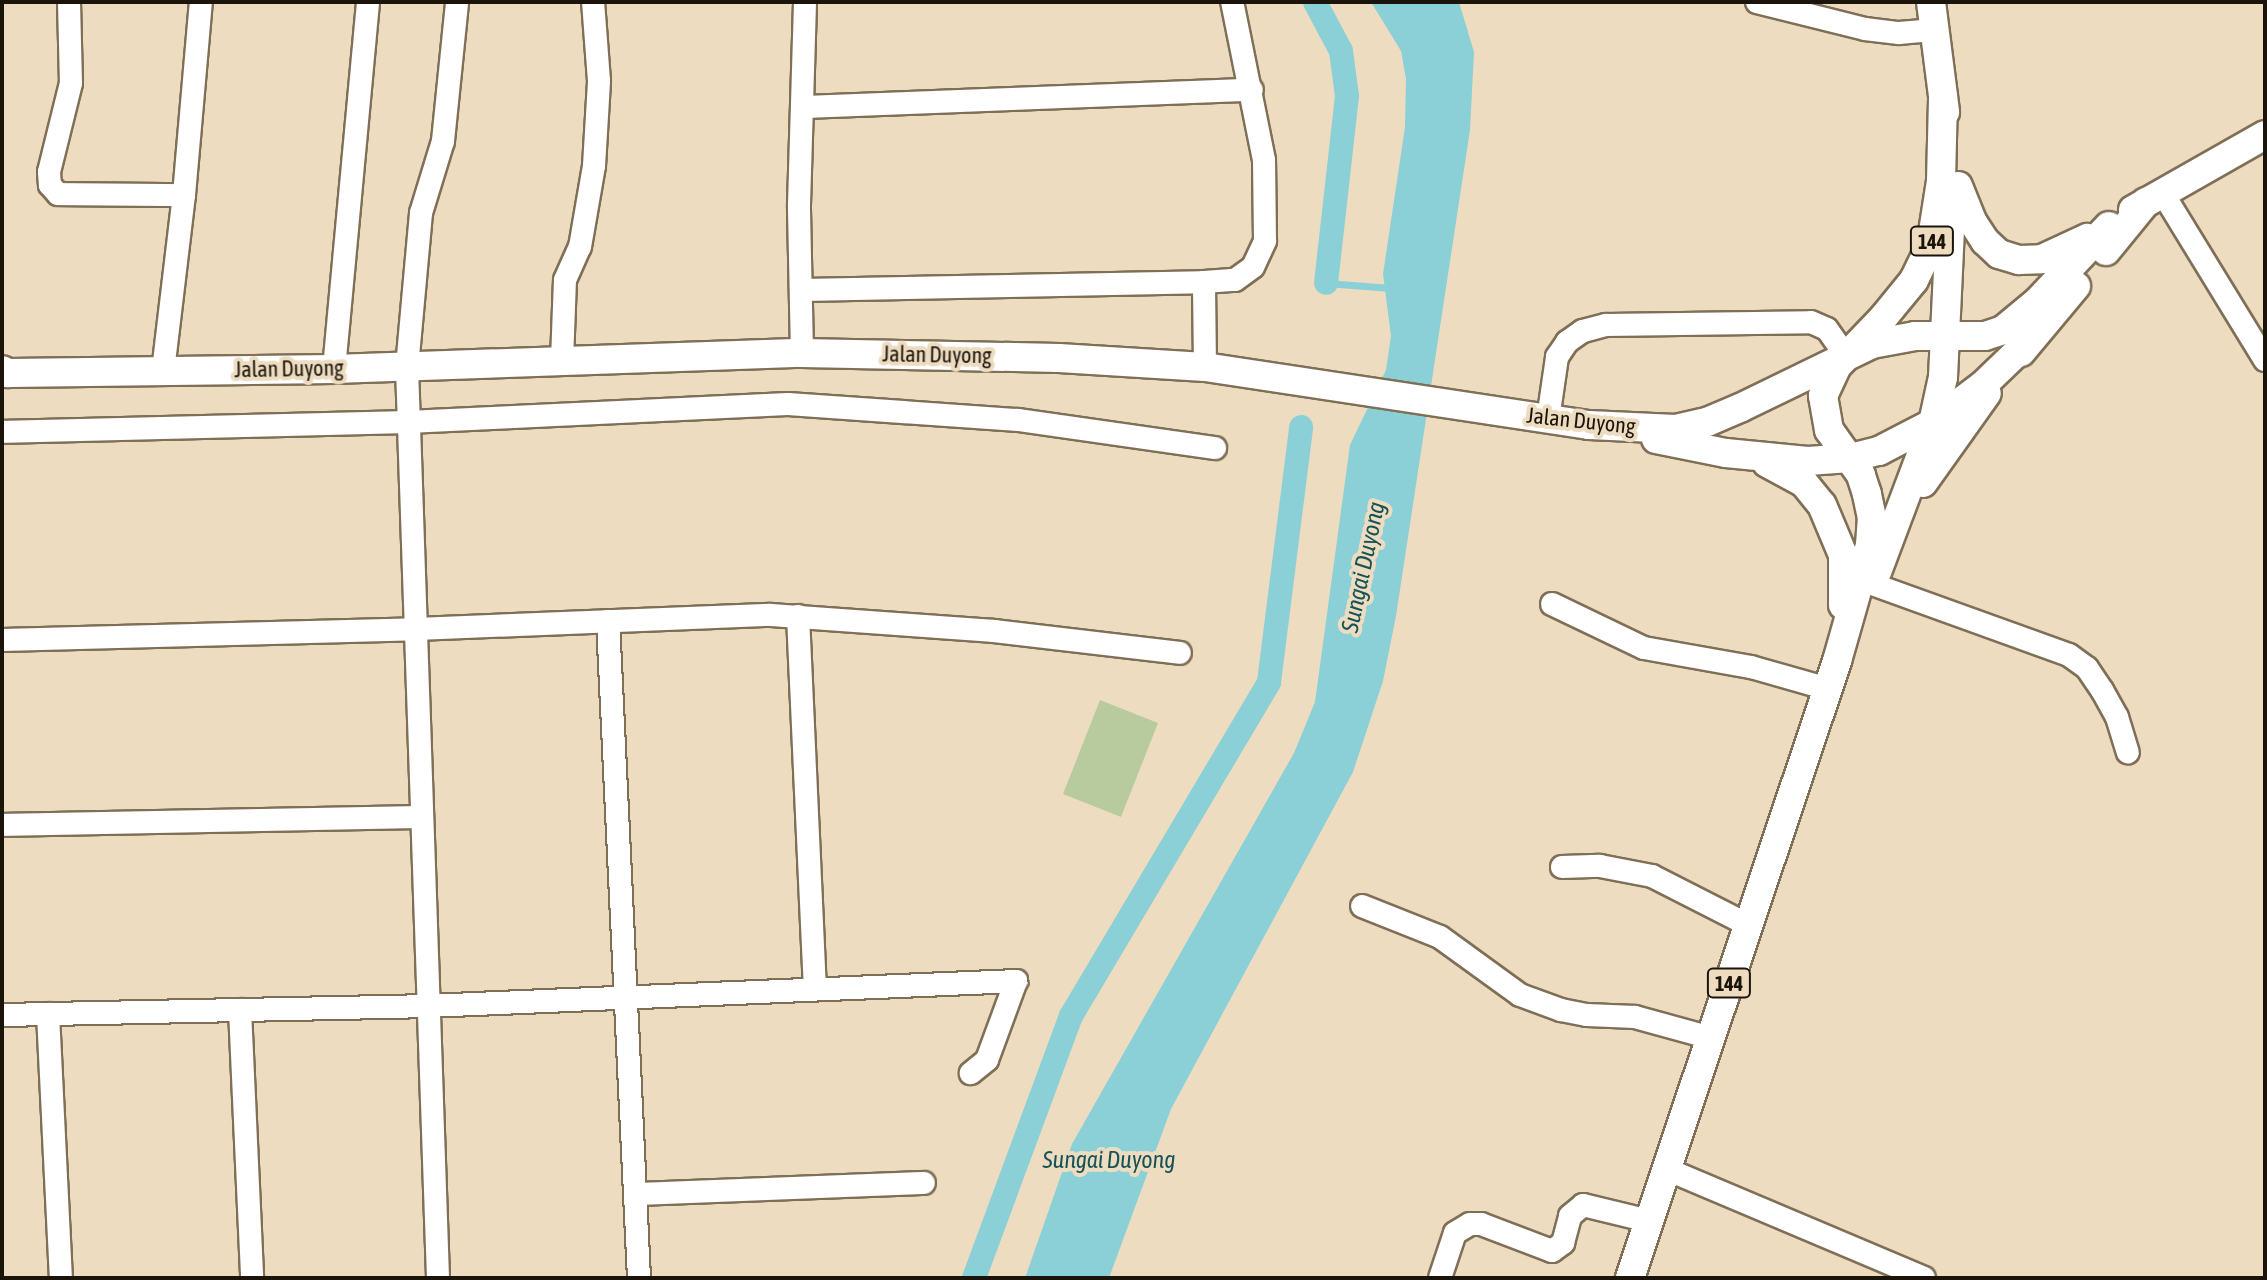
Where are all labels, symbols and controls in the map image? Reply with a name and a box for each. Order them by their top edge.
road number: 144 [1908,225,1956,257]
street label: Jalan Duyong [882,341,992,369]
street label: Jalan Duyong [234,355,344,383]
street label: Jalan Duyong [1525,402,1637,440]
water label: Sungai Duyong [1335,499,1391,635]
road number: 144 [1705,967,1753,999]
water label: Sungai Duyong [1042,1146,1176,1174]

